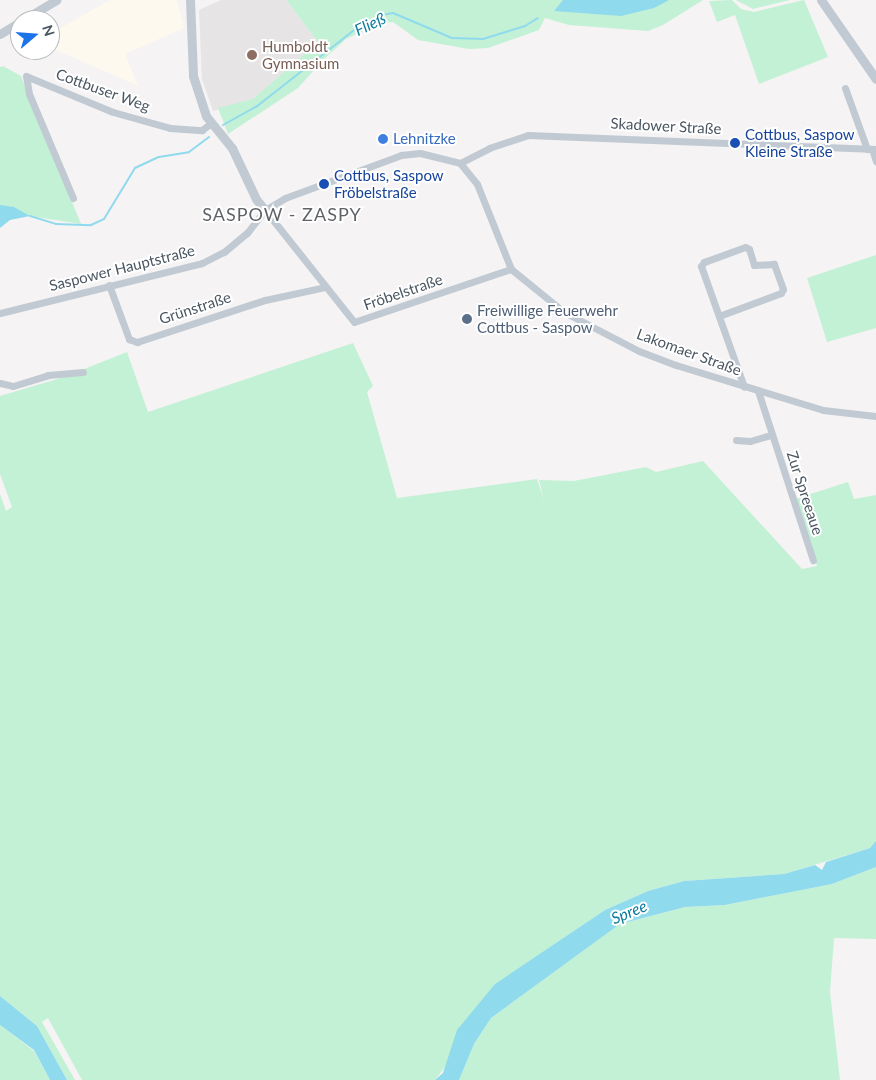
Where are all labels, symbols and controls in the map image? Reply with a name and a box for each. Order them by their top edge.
water label: Fließ [351,8,389,40]
north arrow [10,10,60,60]
text: N [39,23,59,38]
place label: Humboldt Gymnasium [262,37,339,72]
marker: Humboldt Gymnasium [246,49,258,61]
street label: Cottbuser Weg [53,65,153,115]
street label: Skadower Straße [610,114,722,138]
place label: Cottbus, Saspow Kleine Straße [745,125,855,160]
place label: Lehnitzke [393,130,456,148]
marker: Lehnitzke [377,133,389,145]
marker: Cottbus, Saspow Kleine Straße [729,137,741,149]
place label: Cottbus, Saspow Fröbelstraße [334,166,444,201]
marker: Cottbus, Saspow Fröbelstraße [318,178,330,190]
district label: SASPOW - ZASPY [200,203,364,225]
street label: Saspower Hauptstraße [47,241,197,295]
street label: Fröbelstraße [361,270,445,314]
street label: Grünstraße [157,288,233,328]
place label: Freiwillige Feuerwehr Cottbus - Saspow [477,301,618,336]
marker: Freiwillige Feuerwehr Cottbus - Saspow [461,313,473,325]
street label: Lakomaer Straße [634,325,744,379]
street label: Zur Spreeaue [783,449,827,537]
water label: Spree [608,896,650,928]

